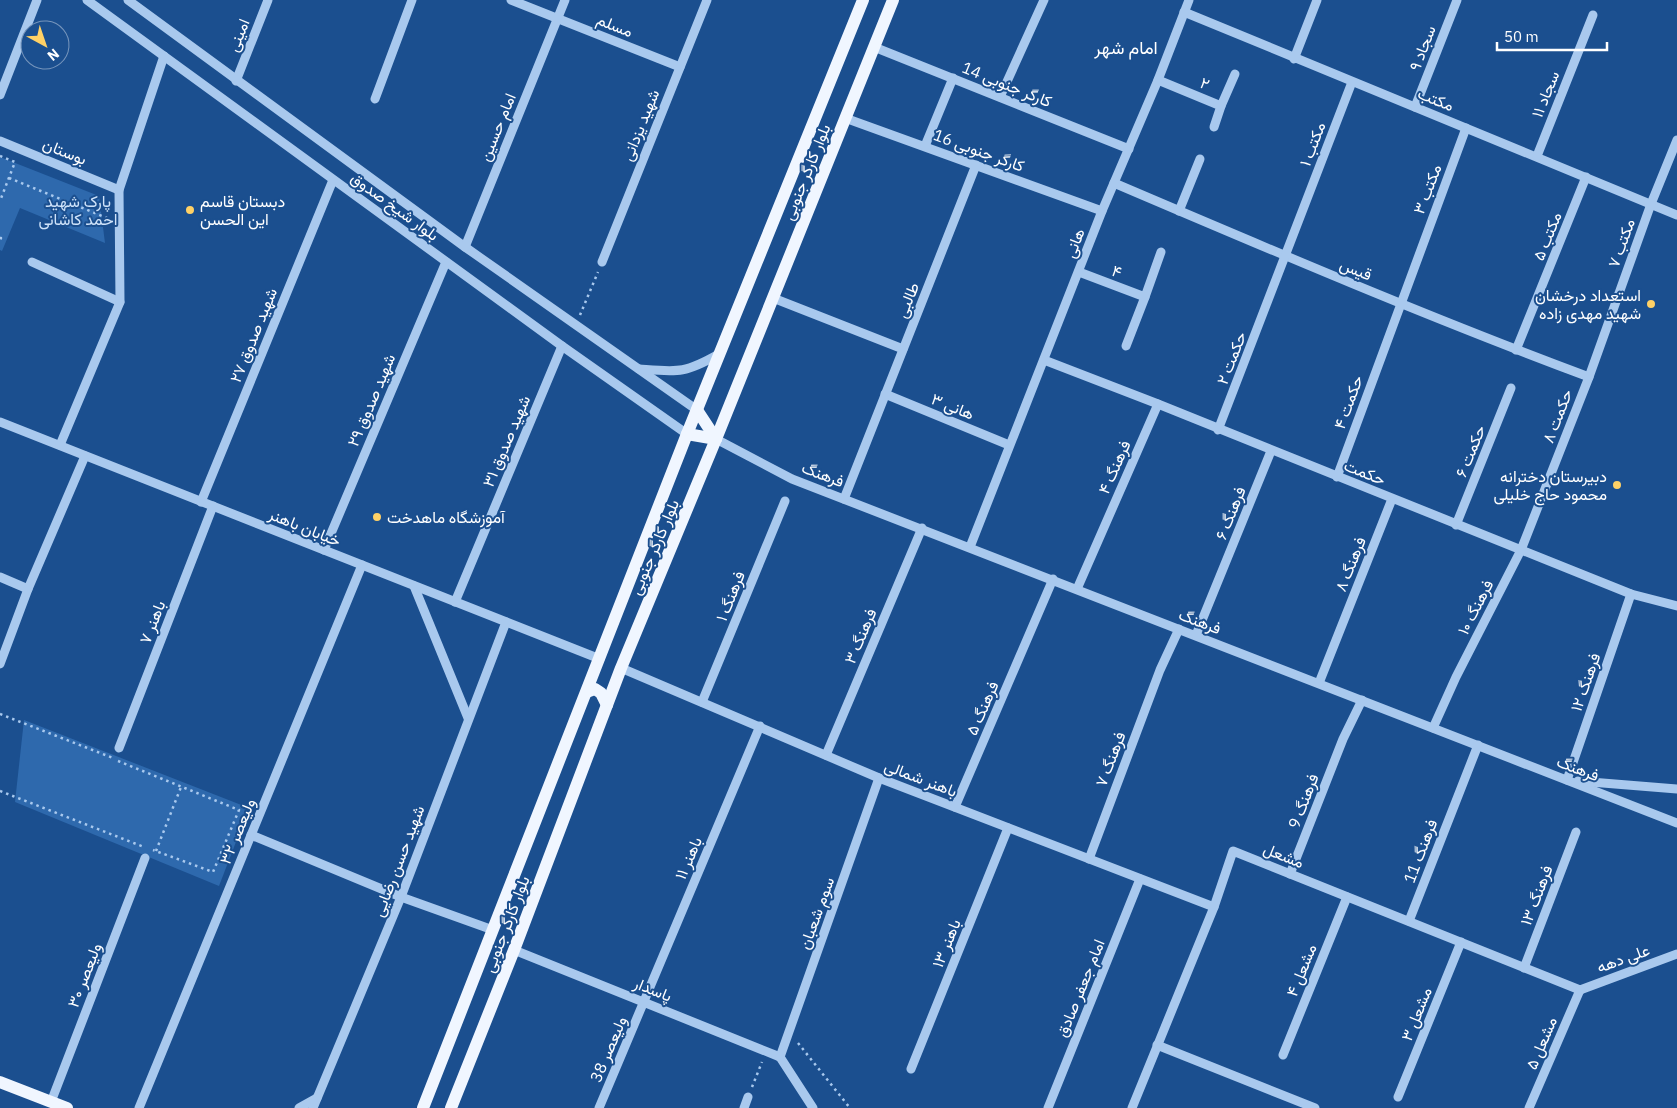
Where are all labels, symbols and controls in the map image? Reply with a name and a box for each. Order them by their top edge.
street label: مسلم [594,9,636,42]
street label: امینی [222,16,255,55]
north arrow [20,20,70,70]
scale bar [1497,20,1607,52]
street label: سجاد ۹ [1404,23,1440,73]
text: 50 m [1504,27,1539,46]
district label: امام شهر [1093,36,1158,60]
text: N [44,45,63,65]
street label: کارگر جنوبی 14 [959,57,1055,112]
street label: سجاد ۱۱ [1527,68,1563,120]
street label: ۲ [1197,72,1213,94]
street label: مکتب [1415,83,1457,115]
street label: شهید یزدانی [617,86,664,164]
street label: امام حسین [474,90,521,164]
street label: مکتب ۱ [1294,119,1330,169]
street label: بلوار کارگر جنوبی [778,121,835,223]
street label: کارگر جنوبی 16 [931,124,1027,177]
street label: بوستان [40,133,90,170]
street label: مکتب ۳ [1408,161,1446,217]
street label: بلوار شیخ صدوق [346,167,443,246]
park label: پارک شهید احمد کاشانی [39,191,117,230]
place label: دبستان قاسم این الحسن [200,191,285,230]
marker: دبستان قاسم این الحسن [184,204,196,216]
street label: مکتب ۵ [1528,209,1566,263]
street label: مکتب ۷ [1603,216,1639,270]
street label: هانی [1059,225,1090,261]
street label: قیس [1337,254,1375,285]
street label: ۴ [1109,260,1125,282]
street label: طالبی [891,279,924,321]
street label: شهید صدوق ۲۷ [225,285,282,386]
place label: استعداد درخشان شهید مهدی زاده [1535,285,1641,324]
marker: استعداد درخشان شهید مهدی زاده [1645,298,1657,310]
street label: حکمت ۲ [1212,328,1250,387]
street label: شهید صدوق ۲۹ [343,351,400,450]
street label: حکمت ۴ [1329,372,1367,432]
street label: حکمت ۸ [1538,386,1576,446]
street label: هانی ۳ [928,388,977,425]
street label: شهید صدوق ۳۱ [478,392,535,490]
street label: حکمت ۶ [1451,422,1490,480]
street label: فرهنگ ۴ [1093,437,1136,497]
street label: حکمت [1341,455,1389,489]
street label: فرهنگ [799,457,847,492]
place label: دبيرستان دخترانه محمود حاج خلیلی [1493,466,1607,506]
marker: دبيرستان دخترانه محمود حاج خلیلی [1611,479,1623,491]
street label: فرهنگ ۶ [1210,484,1251,543]
street label: بلوار کارگر جنوبی [625,496,684,598]
street label: خیابان باهنر [265,503,344,552]
place label: آموزشگاه ماهدخت [387,507,506,528]
marker: آموزشگاه ماهدخت [371,511,383,523]
street label: فرهنگ ۸ [1330,534,1371,595]
street label: فرهنگ ۱ [711,568,750,624]
street label: فرهنگ ۱۰ [1453,576,1498,638]
street label: باهنر ۷ [135,598,170,647]
street label: فرهنگ [1176,604,1224,639]
street label: فرهنگ ۳ [839,605,881,667]
street label: فرهنگ ۱۲ [1566,650,1605,714]
street label: فرهنگ ۵ [961,678,1004,739]
street label: فرهنگ ۷ [1090,729,1130,790]
street label: فرهنگ [1554,751,1602,786]
street label: باهنر شمالی [881,755,960,802]
street label: فرهنگ 9 [1283,771,1324,832]
street label: ولیعصر ۳۲ [215,795,260,867]
street label: شهید حسن رضایی [368,803,429,920]
street label: فرهنگ 11 [1399,816,1442,886]
street label: باهنر ۱۱ [670,834,707,883]
street label: مشعل [1260,838,1307,873]
street label: فرهنگ ۱۳ [1515,862,1558,928]
street label: بلوار کارگر جنوبی [478,873,535,976]
street label: سوم شعبان [794,874,839,952]
street label: باهنر ۱۳ [927,916,966,971]
street label: امام جعفر صادق [1051,936,1110,1040]
street label: علی دهه [1594,939,1652,978]
street label: ولیعصر ۳۰ [63,940,106,1011]
street label: مشعل ۴ [1281,941,1321,1000]
street label: پاسدار [629,972,675,1008]
street label: مشعل ۳ [1396,984,1437,1044]
street label: ولیعصر 38 [585,1013,632,1085]
street label: مشعل ۵ [1521,1014,1562,1073]

